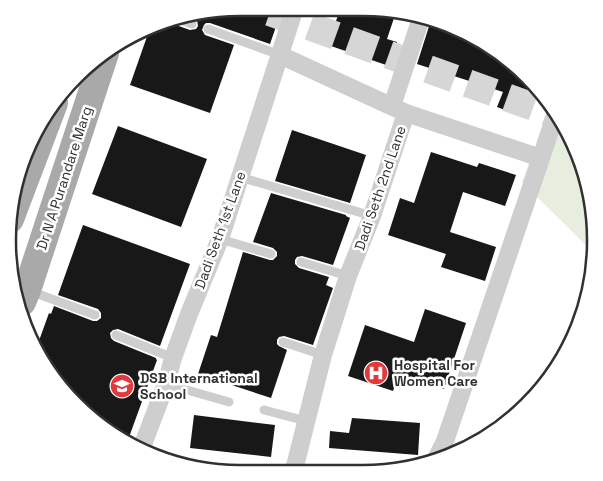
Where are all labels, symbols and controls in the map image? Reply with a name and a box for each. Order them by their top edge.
street label: Dr N A Purandare Marg [32,104,96,252]
street label: Dadi Seth 2nd Lane [350,123,410,253]
street label: Dadi Seth 1st Lane [190,169,250,291]
place label: Hospital For Women Care [394,356,478,390]
hospital icon: Hospital For Women Care [363,360,389,386]
place label: DSB International School [140,369,258,403]
school or university icon: DSB International School [109,373,135,399]

